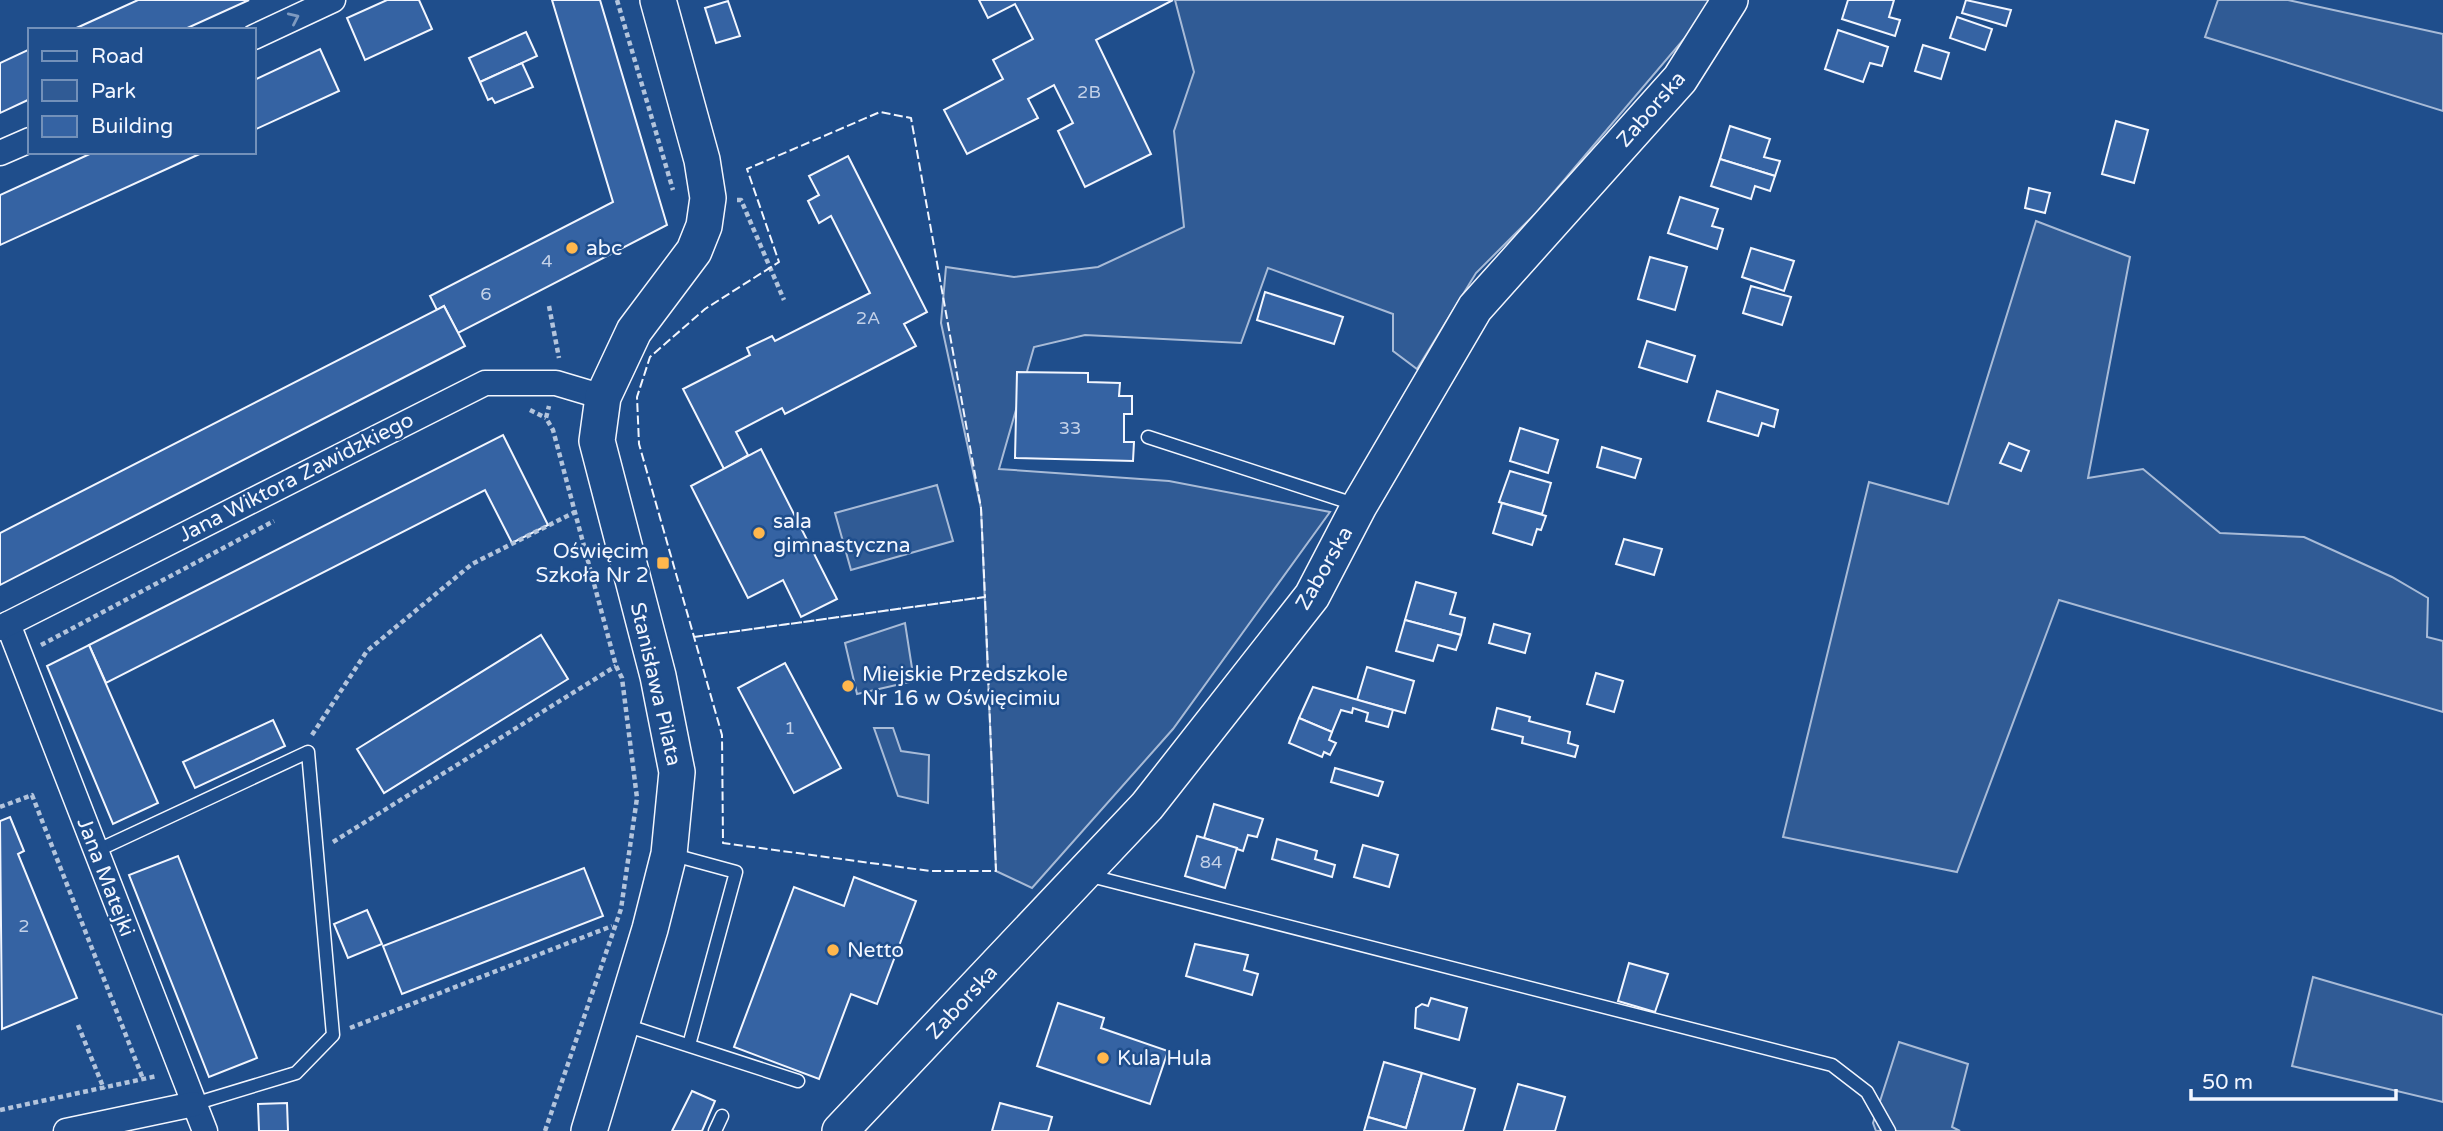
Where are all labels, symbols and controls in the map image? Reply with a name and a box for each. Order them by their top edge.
one-way arrow [286,12,299,26]
legend [28,28,256,154]
text: Road [91,44,144,69]
street label: Zaborska [1612,66,1691,152]
text: Park [91,79,136,104]
house number: 2B [1077,81,1101,103]
text: Building [91,114,173,139]
place label: abc [586,236,622,261]
marker: abc [564,240,580,256]
house number: 4 [541,250,553,272]
house number: 6 [480,283,492,305]
house number: 2A [856,307,880,329]
street label: Jana Wiktora Zawidzkiego [175,407,418,548]
house number: 33 [1059,417,1081,439]
place label: sala gimnastyczna [773,509,911,558]
street label: Zaborska [1291,522,1358,615]
marker: sala gimnastyczna [751,525,767,541]
place label: Oświęcim Szkoła Nr 2 [536,539,649,588]
marker: Oświęcim Szkoła Nr 2 [655,555,671,571]
street label: Stanisława Pilata [625,600,686,768]
place label: Miejskie Przedszkole Nr 16 w Oświęcimiu [862,662,1068,711]
marker: Miejskie Przedszkole Nr 16 w Oświęcimiu [840,678,856,694]
house number: 1 [784,717,796,739]
street label: Jana Matejki [71,814,140,940]
house number: 84 [1200,851,1222,873]
house number: 2 [18,915,30,937]
place label: Netto [847,938,904,963]
marker: Netto [825,942,841,958]
street label: Zaborska [922,960,1003,1045]
place label: Kula Hula [1117,1046,1212,1071]
marker: Kula Hula [1095,1050,1111,1066]
scale bar [2191,1058,2396,1102]
text: 50 m [2202,1070,2253,1095]

